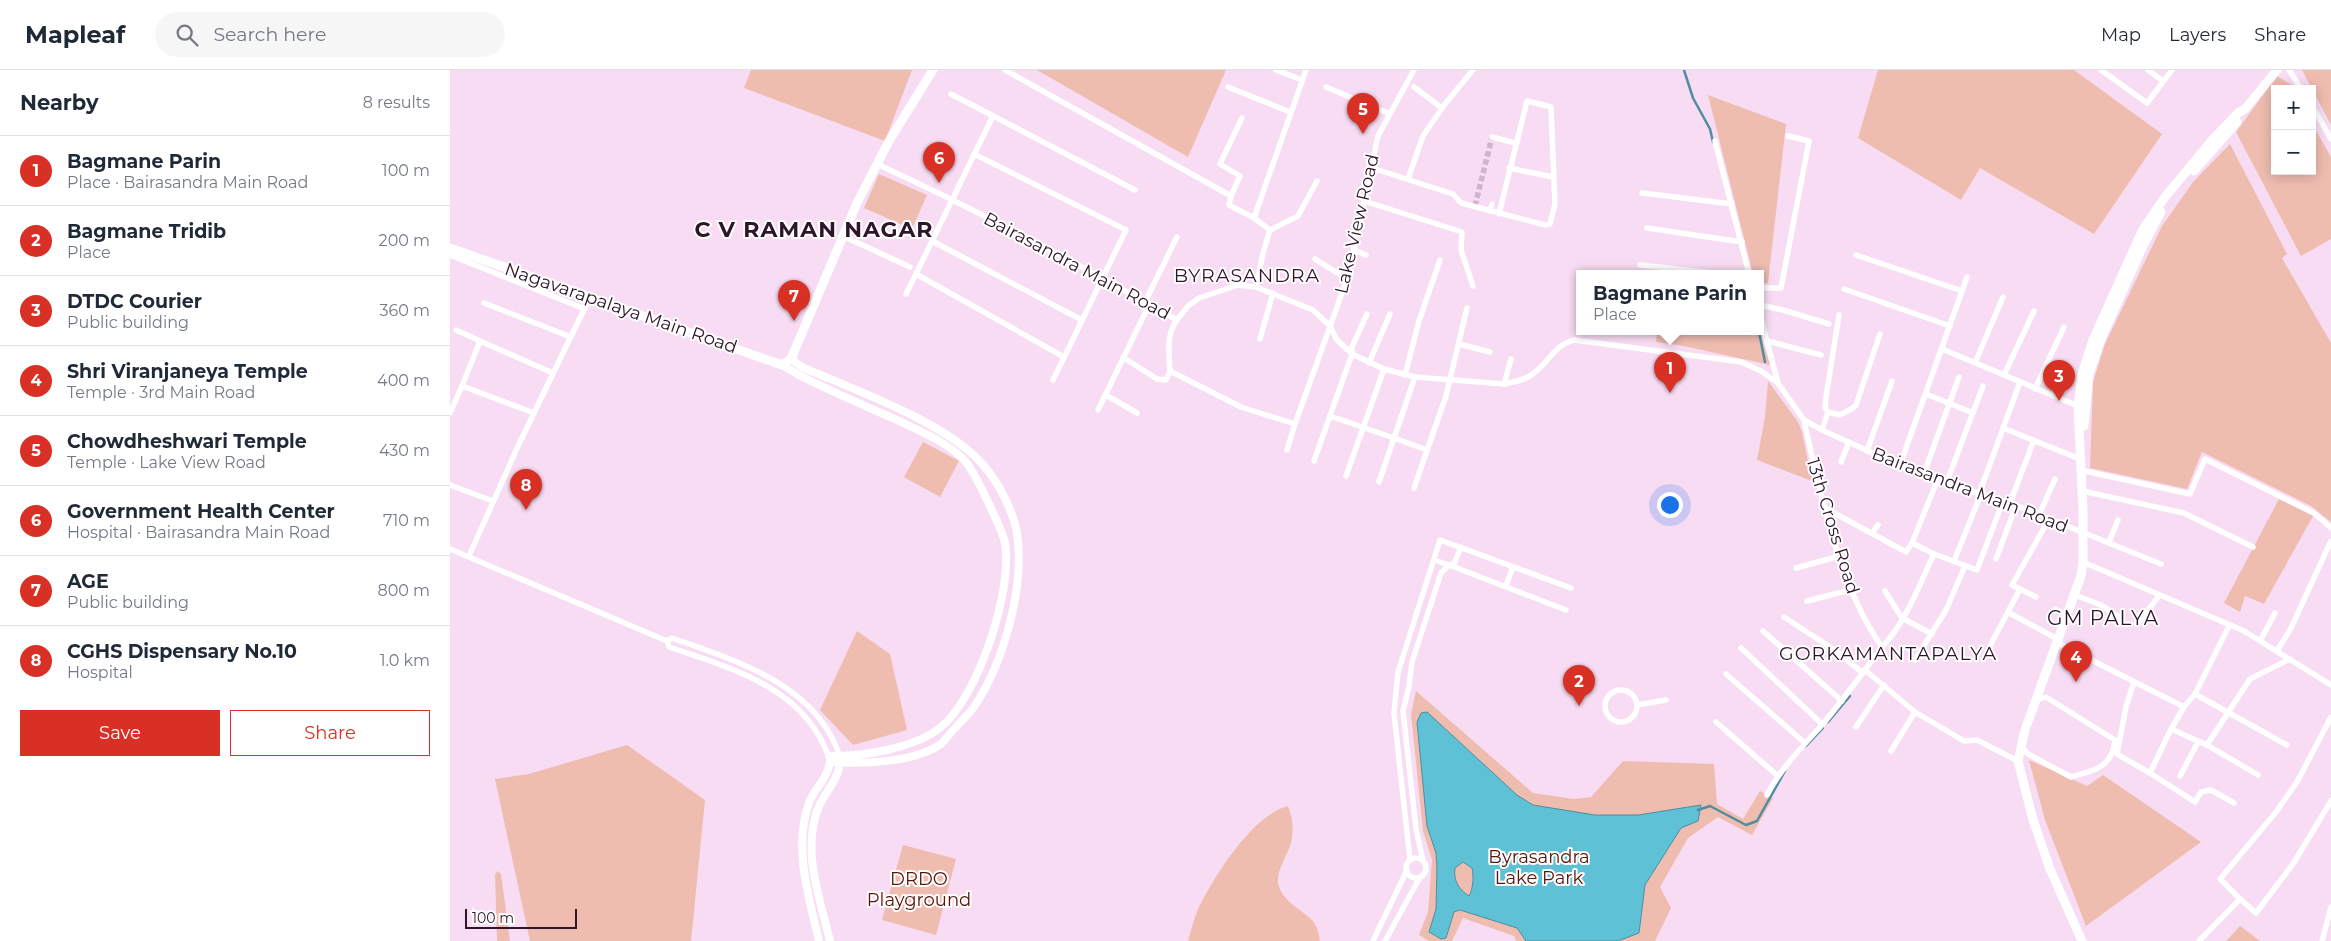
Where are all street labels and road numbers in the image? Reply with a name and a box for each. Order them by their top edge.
street label: Lake View Road [1330,152,1384,296]
street label: Bairasandra Main Road [980,207,1174,325]
street label: Nagavarapalaya Main Road [502,258,740,358]
street label: Bairasandra Main Road [1869,442,2071,538]
street label: 13th Cross Road [1802,455,1864,597]

